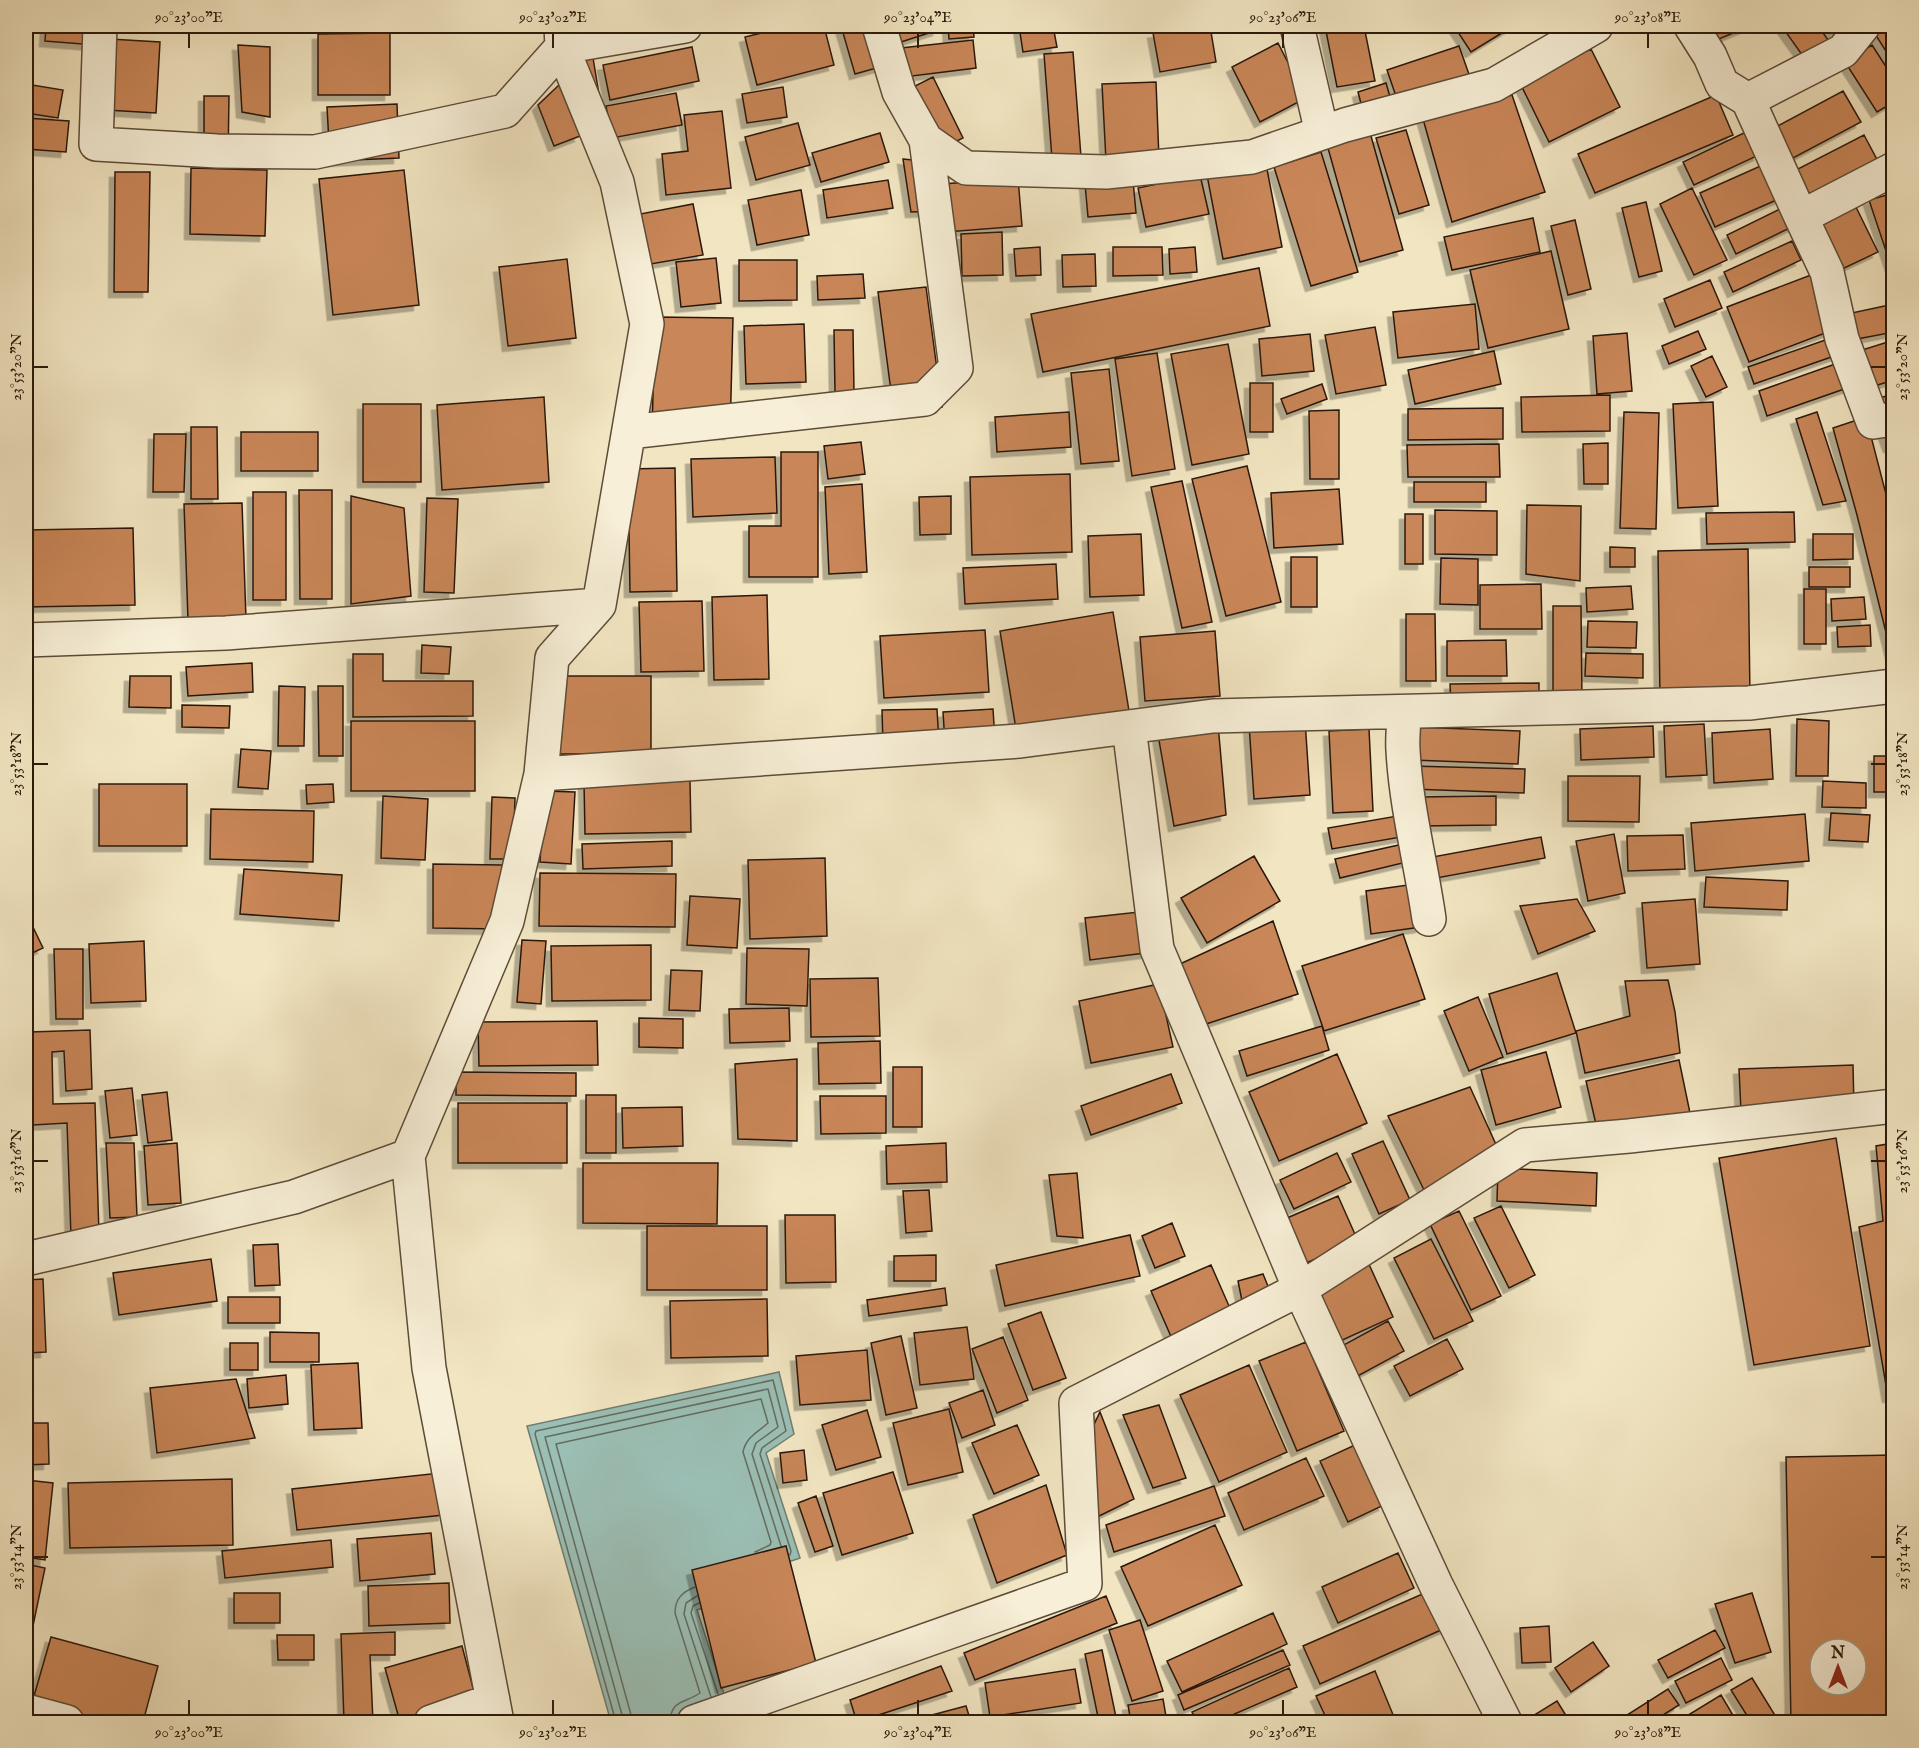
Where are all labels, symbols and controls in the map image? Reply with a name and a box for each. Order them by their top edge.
text: 90°23'00"E [154,8,223,27]
text: 90°23'02"E [518,8,587,27]
text: 90°23'04"E [883,8,952,27]
text: 90°23'06"E [1249,8,1317,27]
text: 90°23'08"E [1614,8,1681,27]
text: 23°53'20"N [7,333,26,401]
text: 23°53'20"N [1893,333,1912,401]
text: 23°53'18"N [7,732,26,796]
text: 23°53'18"N [1893,732,1912,796]
text: 23°53'16"N [7,1129,26,1193]
text: 23°53'16"N [1893,1129,1912,1193]
text: 23°53'14"N [7,1524,26,1590]
text: 23°53'14"N [1893,1524,1912,1590]
north arrow [1808,1637,1868,1697]
text: N [1830,1644,1845,1664]
text: 90°23'00"E [154,1723,223,1742]
text: 90°23'02"E [518,1723,587,1742]
text: 90°23'04"E [883,1723,952,1742]
text: 90°23'06"E [1249,1723,1317,1742]
text: 90°23'08"E [1614,1723,1681,1742]

